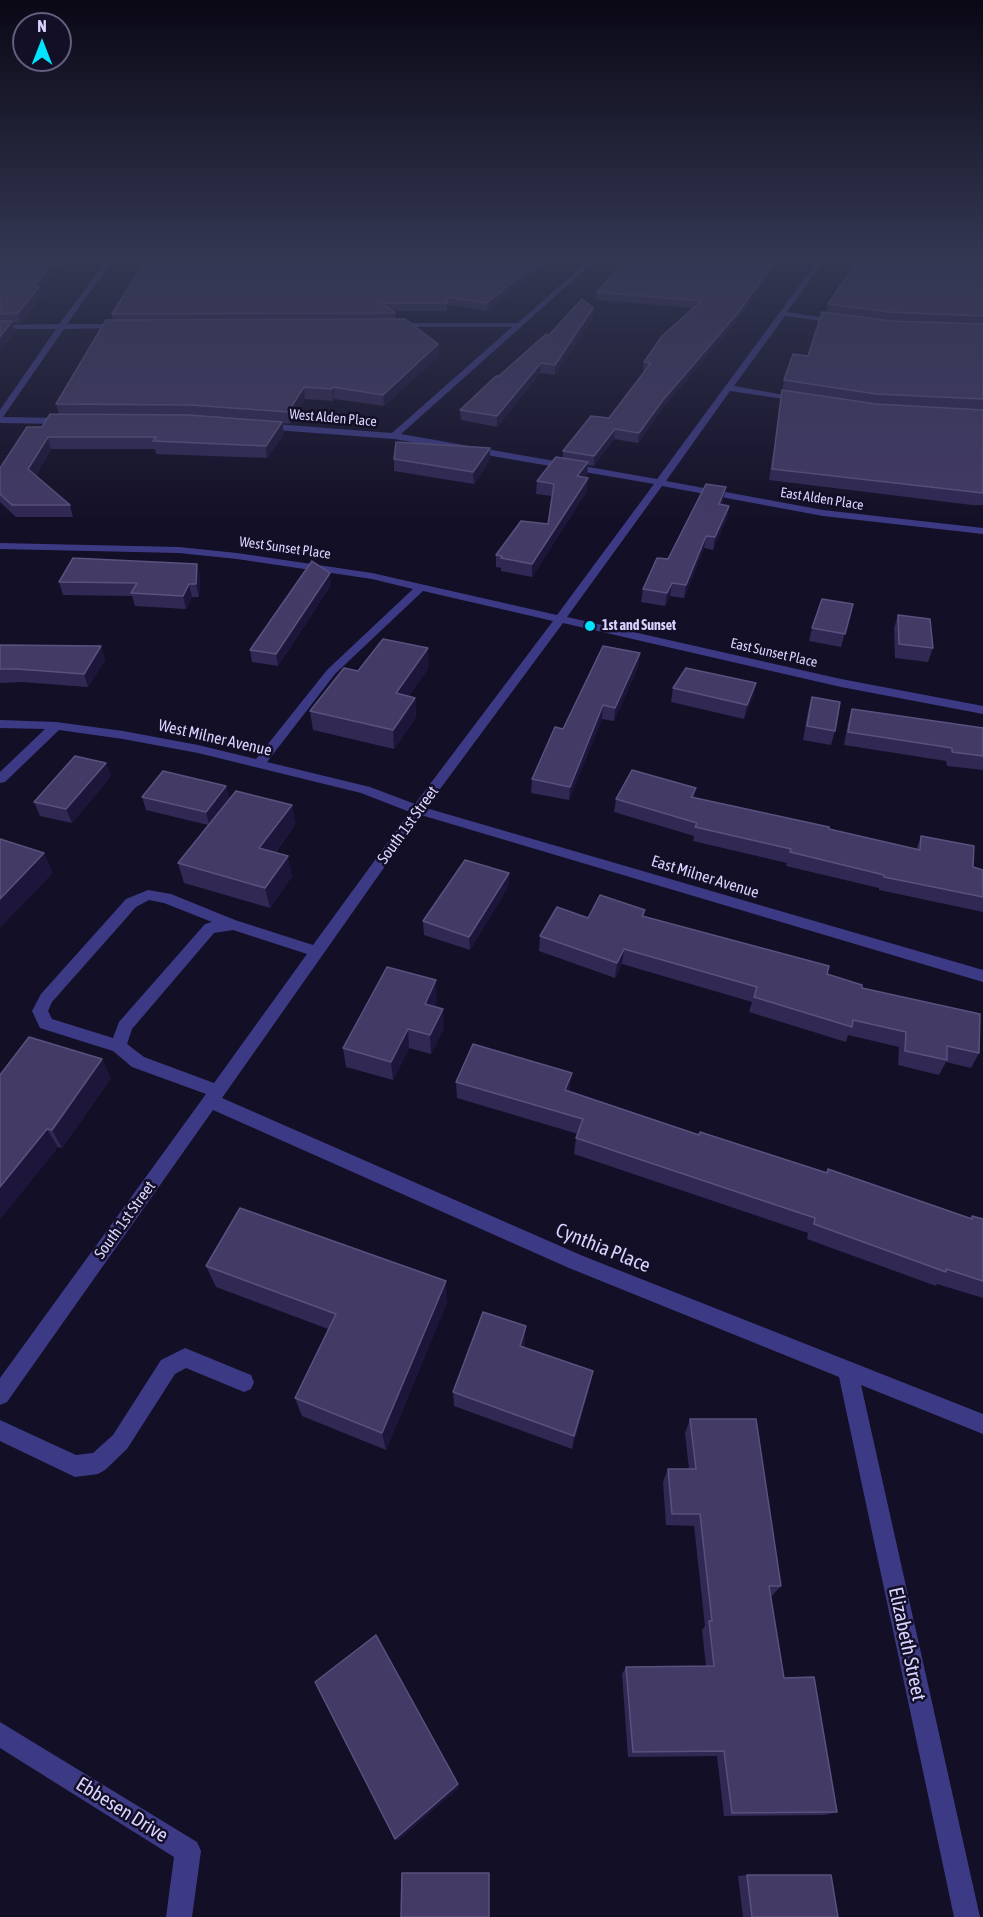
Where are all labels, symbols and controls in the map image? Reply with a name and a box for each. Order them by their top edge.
north arrow [12,12,72,72]
text: N [37,17,47,35]
street label: West Alden Place [289,406,377,430]
street label: East Alden Place [779,484,865,514]
street label: West Sunset Place [238,533,332,563]
place label: 1st and Sunset [602,618,676,634]
marker: 1st and Sunset [583,619,597,633]
street label: East Sunset Place [729,635,819,671]
street label: West Milner Avenue [156,716,274,760]
street label: South 1st Street [373,782,443,868]
street label: East Milner Avenue [649,852,761,902]
street label: South 1st Street [90,1177,160,1263]
street label: Cynthia Place [552,1218,654,1278]
street label: Elizabeth Street [883,1585,931,1703]
street label: Ebbesen Drive [72,1772,172,1848]

